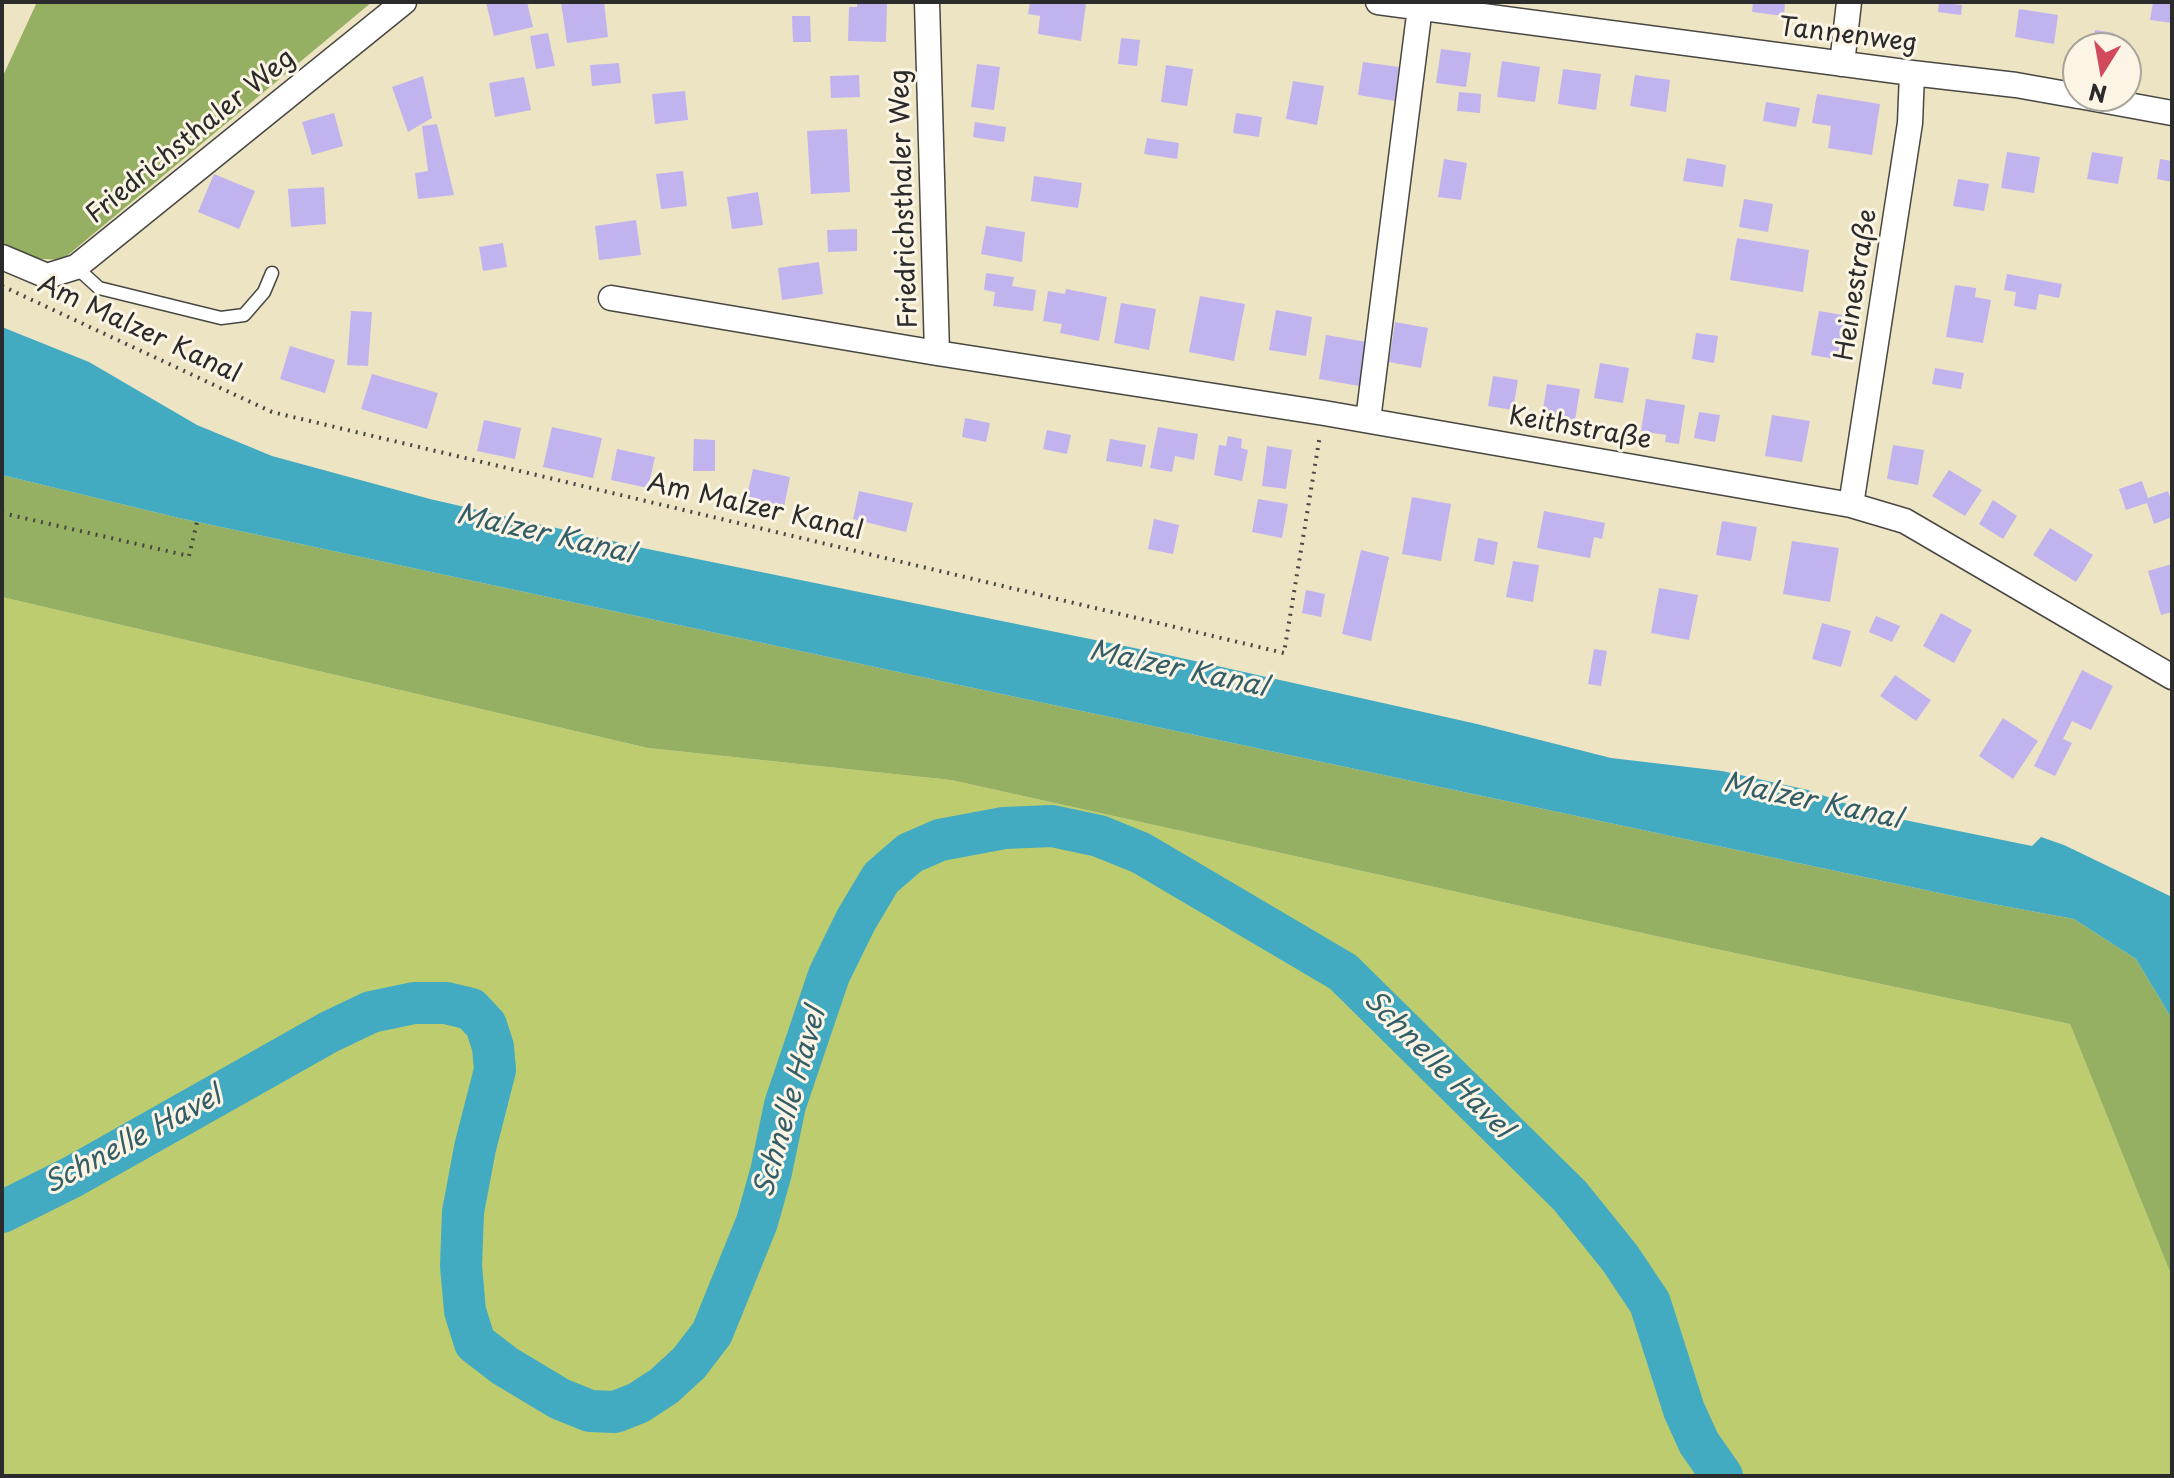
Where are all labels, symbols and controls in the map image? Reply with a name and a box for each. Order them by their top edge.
street label: Tannenweg [1777,12,1919,60]
north arrow [2062,32,2142,112]
street label: Friedrichsthaler Weg [80,43,302,231]
street label: Friedrichsthaler Weg [885,69,925,329]
text: N [2086,76,2109,112]
street label: Heinestraße [1830,207,1884,363]
street label: Am Malzer Kanal [33,269,245,391]
street label: Keithstraße [1506,401,1654,457]
street label: Am Malzer Kanal [644,468,866,548]
water label: Malzer Kanal [453,498,637,572]
water label: Malzer Kanal [1086,635,1270,705]
water label: Malzer Kanal [1720,767,1904,837]
water label: Schnelle Havel [1356,984,1518,1146]
water label: Schnelle Havel [748,1004,834,1202]
water label: Schnelle Havel [39,1080,227,1202]

